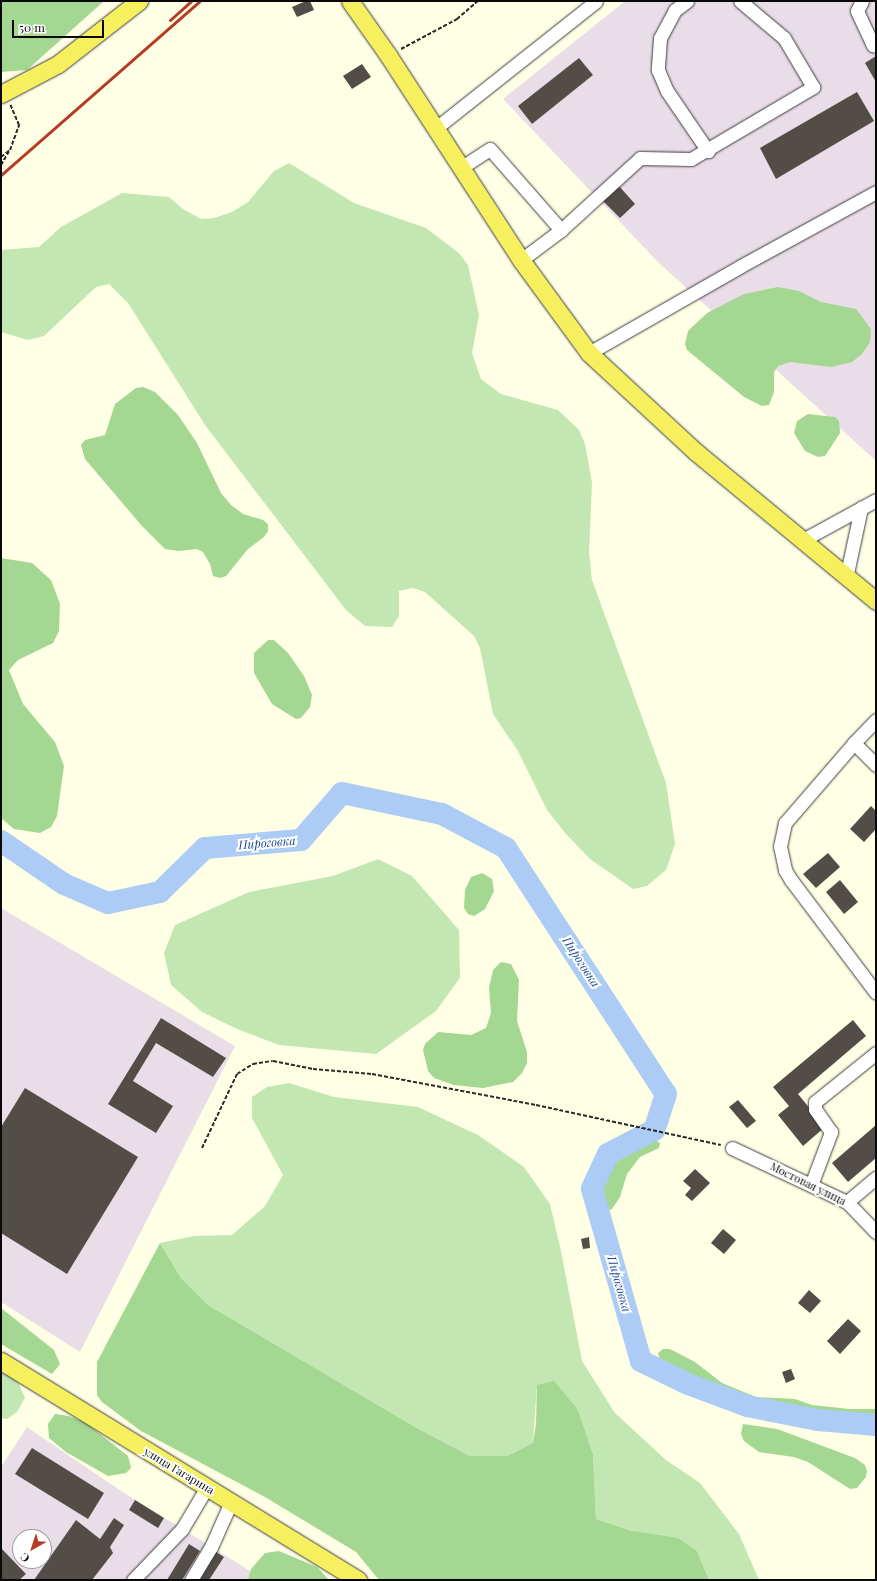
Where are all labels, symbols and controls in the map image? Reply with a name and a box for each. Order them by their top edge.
scale bar [14,12,106,38]
text: 50 m [19,19,45,35]
water label: Пироговка [238,833,296,853]
water label: Пироговка [559,934,603,990]
street label: Мостовая улица [768,1160,848,1208]
water label: Пироговка [604,1254,634,1314]
street label: улица Гагарина [142,1445,216,1497]
north arrow [12,1529,52,1569]
text: С [17,1550,33,1566]

